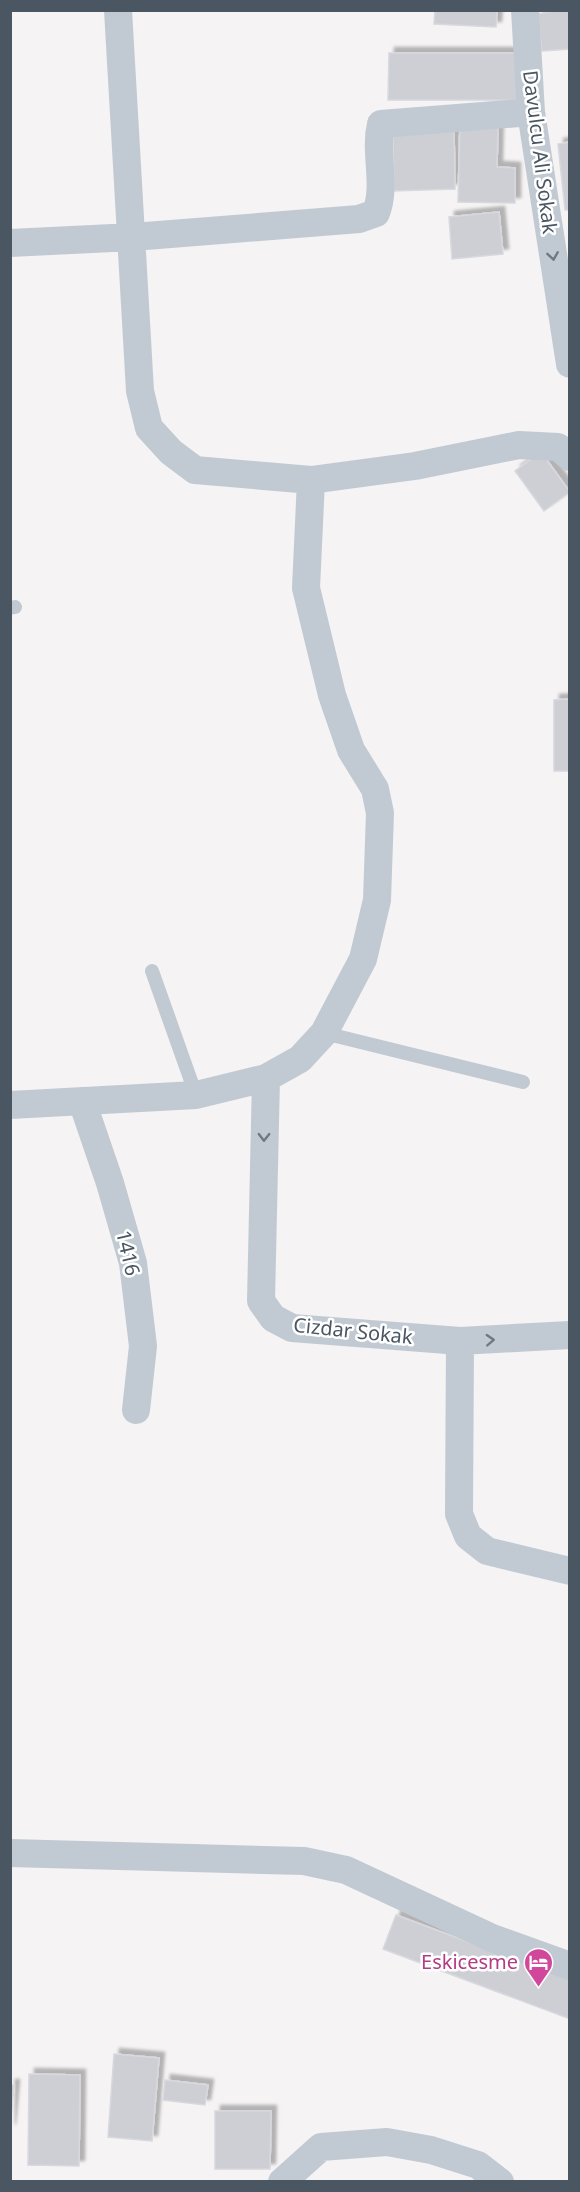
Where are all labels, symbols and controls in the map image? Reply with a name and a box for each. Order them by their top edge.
street label: Davulcu Ali Sokak [517,69,564,236]
one-way arrow [546,251,559,261]
one-way arrow [258,1132,271,1141]
street label: 1416 [110,1228,147,1278]
street label: Cizdar Sokak [292,1311,414,1350]
one-way arrow [486,1333,495,1346]
hotel icon: Eskicesme [523,1946,555,1988]
place label: Eskicesme [421,1948,518,1975]

